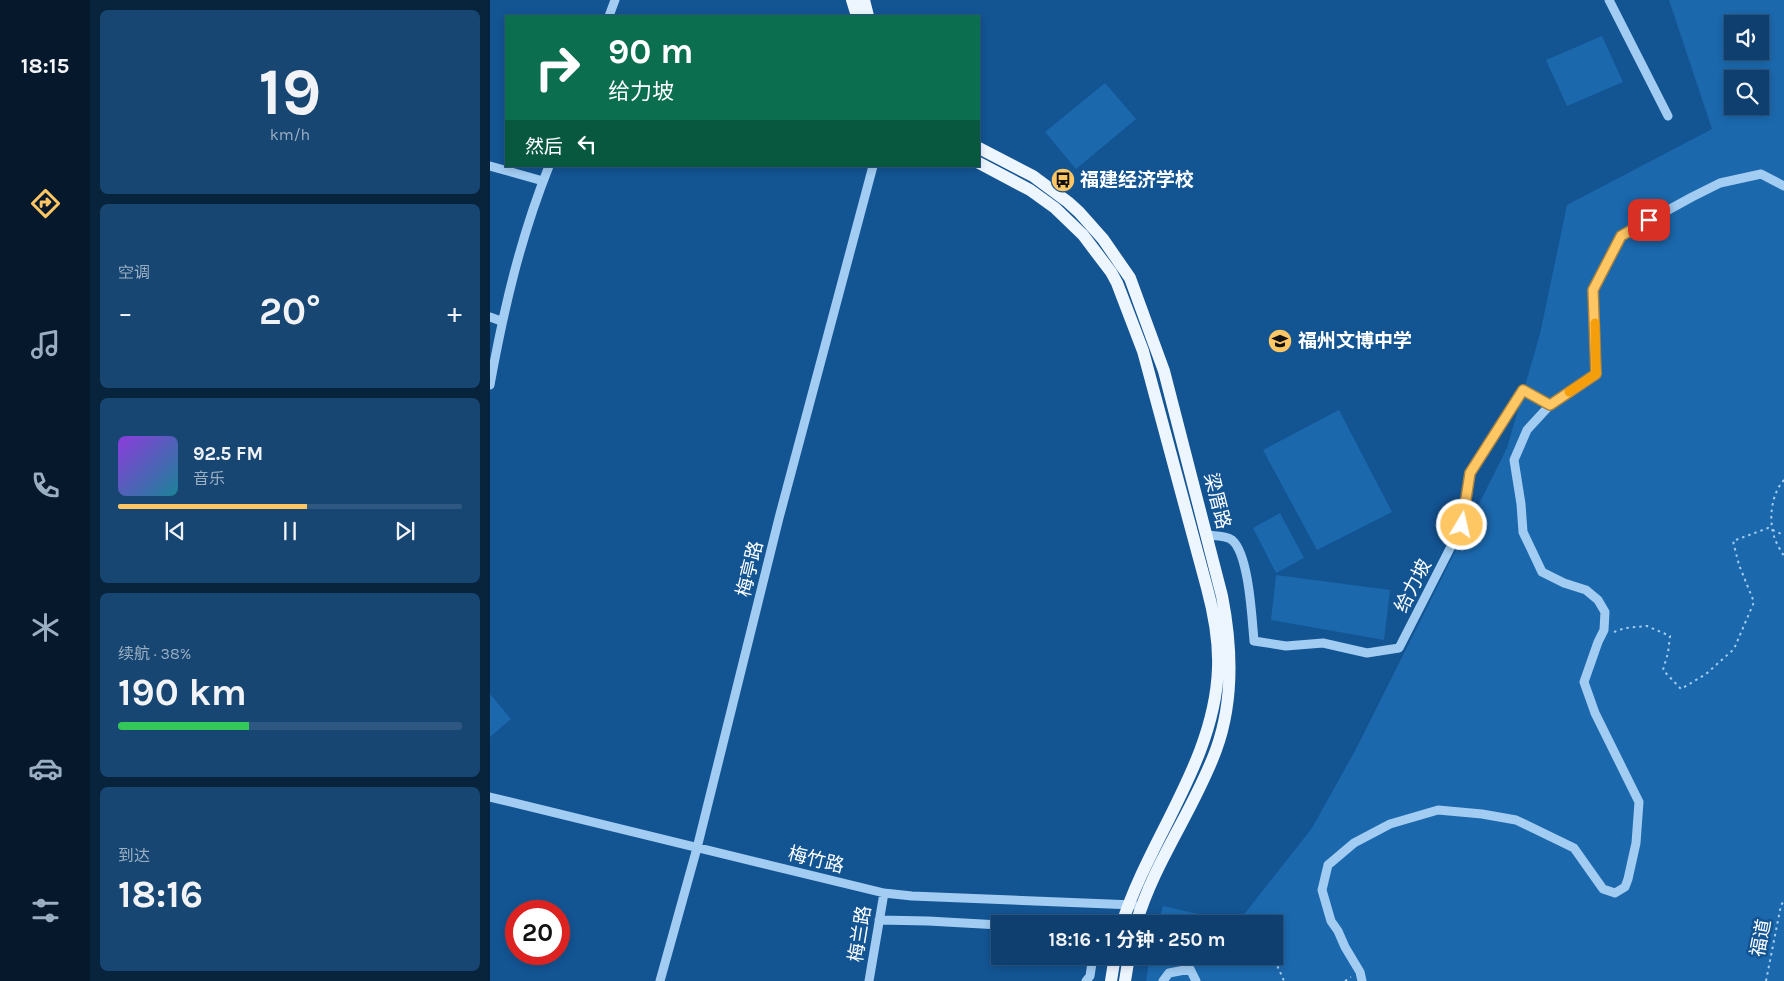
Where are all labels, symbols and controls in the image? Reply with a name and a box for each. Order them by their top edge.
map controls [1724,15,1769,115]
button: sound [1724,15,1769,60]
text: 90 m [608,31,694,72]
icon: right [525,35,590,100]
text: 18:15 [21,53,69,79]
text: 19 [259,54,321,130]
button: search [1724,70,1769,115]
text: 给力坡 [608,79,674,105]
text: km/h [270,125,310,144]
icon: left [573,130,601,158]
text: 然后 [525,136,563,158]
bus stop icon: 福建经济学校 [1050,167,1076,193]
place label: 福建经济学校 [1080,169,1194,191]
icon: directions [28,186,63,221]
pin [1628,199,1670,241]
icon: arrive [1635,206,1663,234]
text: 空调 [118,263,150,282]
text: 20° [259,289,321,334]
text: − [118,296,133,329]
text: + [447,296,462,329]
icon: music [28,327,63,362]
school or university icon: 福州文博中学 [1267,328,1293,354]
place label: 福州文博中学 [1298,330,1412,352]
text: 92.5 FM [193,443,263,465]
icon: phone [28,468,63,503]
text: 音乐 [193,469,225,488]
street label: 梁厝路 [1199,471,1235,531]
position arrow [1435,498,1487,550]
icon: previous [161,517,189,545]
icon: pause [276,517,304,545]
icon: next [391,517,419,545]
street label: 梅亭路 [732,539,768,599]
street label: 给力坡 [1390,556,1436,616]
icon: climate [28,610,63,645]
text: 续航 · 38% [118,644,191,663]
text: 190 km [118,670,247,715]
icon: car [28,751,63,786]
street label: 梅竹路 [786,842,846,878]
text: 到达 [118,846,150,865]
text: 18:16 [118,872,203,917]
icon: filters [28,893,63,928]
speed limit sign: 20 [505,900,570,965]
street label: 梅兰路 [845,904,875,964]
street label: 福道 [1747,917,1775,959]
text: 18:16 · 1 分钟 · 250 m [1049,929,1225,951]

